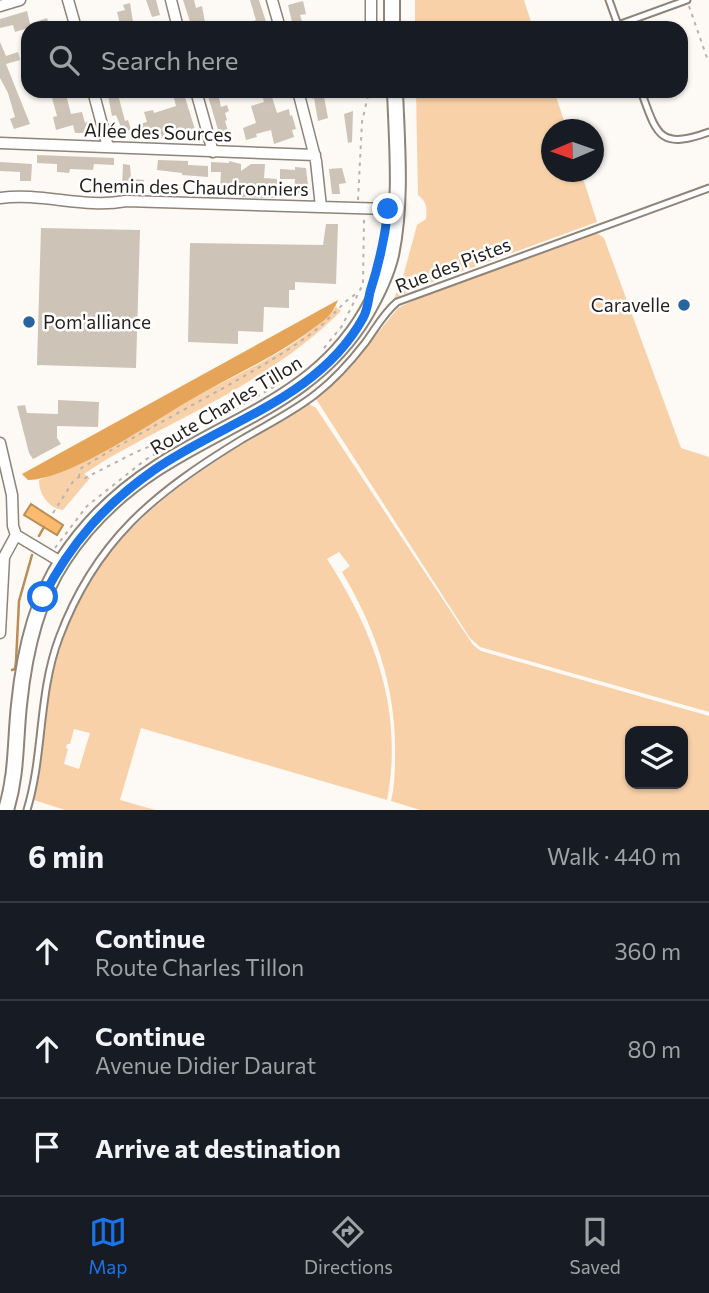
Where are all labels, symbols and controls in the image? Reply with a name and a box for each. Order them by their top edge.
search box [21,21,688,98]
icon: search [45,41,83,79]
text: Search here [101,44,239,75]
street label: Allée des Sources [84,117,232,146]
north arrow [541,119,604,182]
street label: Chemin des Chaudronniers [79,173,309,200]
route end [372,193,403,224]
street label: Rue des Pistes [392,232,514,297]
place label: Caravelle [591,293,670,316]
marker: Caravelle [676,297,692,313]
place label: Pom'alliance [43,310,151,333]
marker: Pom'alliance [21,314,37,330]
street label: Route Charles Tillon [146,350,306,459]
route start [27,581,58,612]
map controls [625,726,688,789]
button: layers [625,726,688,789]
text: 6 min [28,837,104,874]
text: Walk · 440 m [547,842,681,870]
text: Continue [95,922,205,953]
icon: ahead [28,932,66,970]
text: 360 m [614,937,681,965]
text: Route Charles Tillon [95,953,304,981]
text: Continue [95,1020,205,1051]
icon: ahead [28,1030,66,1068]
text: 80 m [628,1035,681,1063]
text: Avenue Didier Daurat [95,1051,316,1079]
icon: arrive [28,1128,66,1166]
text: Arrive at destination [95,1132,341,1163]
tab: Map [88,1213,127,1278]
tab: Directions [304,1213,393,1278]
tab: Saved [569,1213,621,1278]

